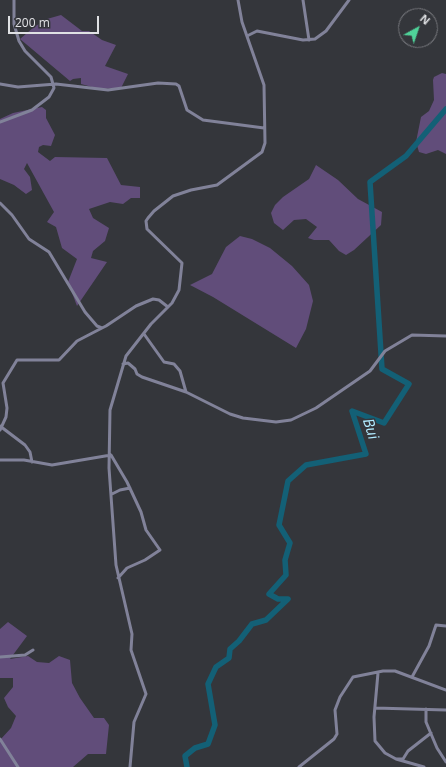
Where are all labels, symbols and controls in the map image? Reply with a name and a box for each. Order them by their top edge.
scale bar [10,8,101,34]
north arrow [398,8,438,48]
text: N [417,11,434,28]
text: 200 m [15,14,50,31]
water label: Bui [358,416,382,442]

